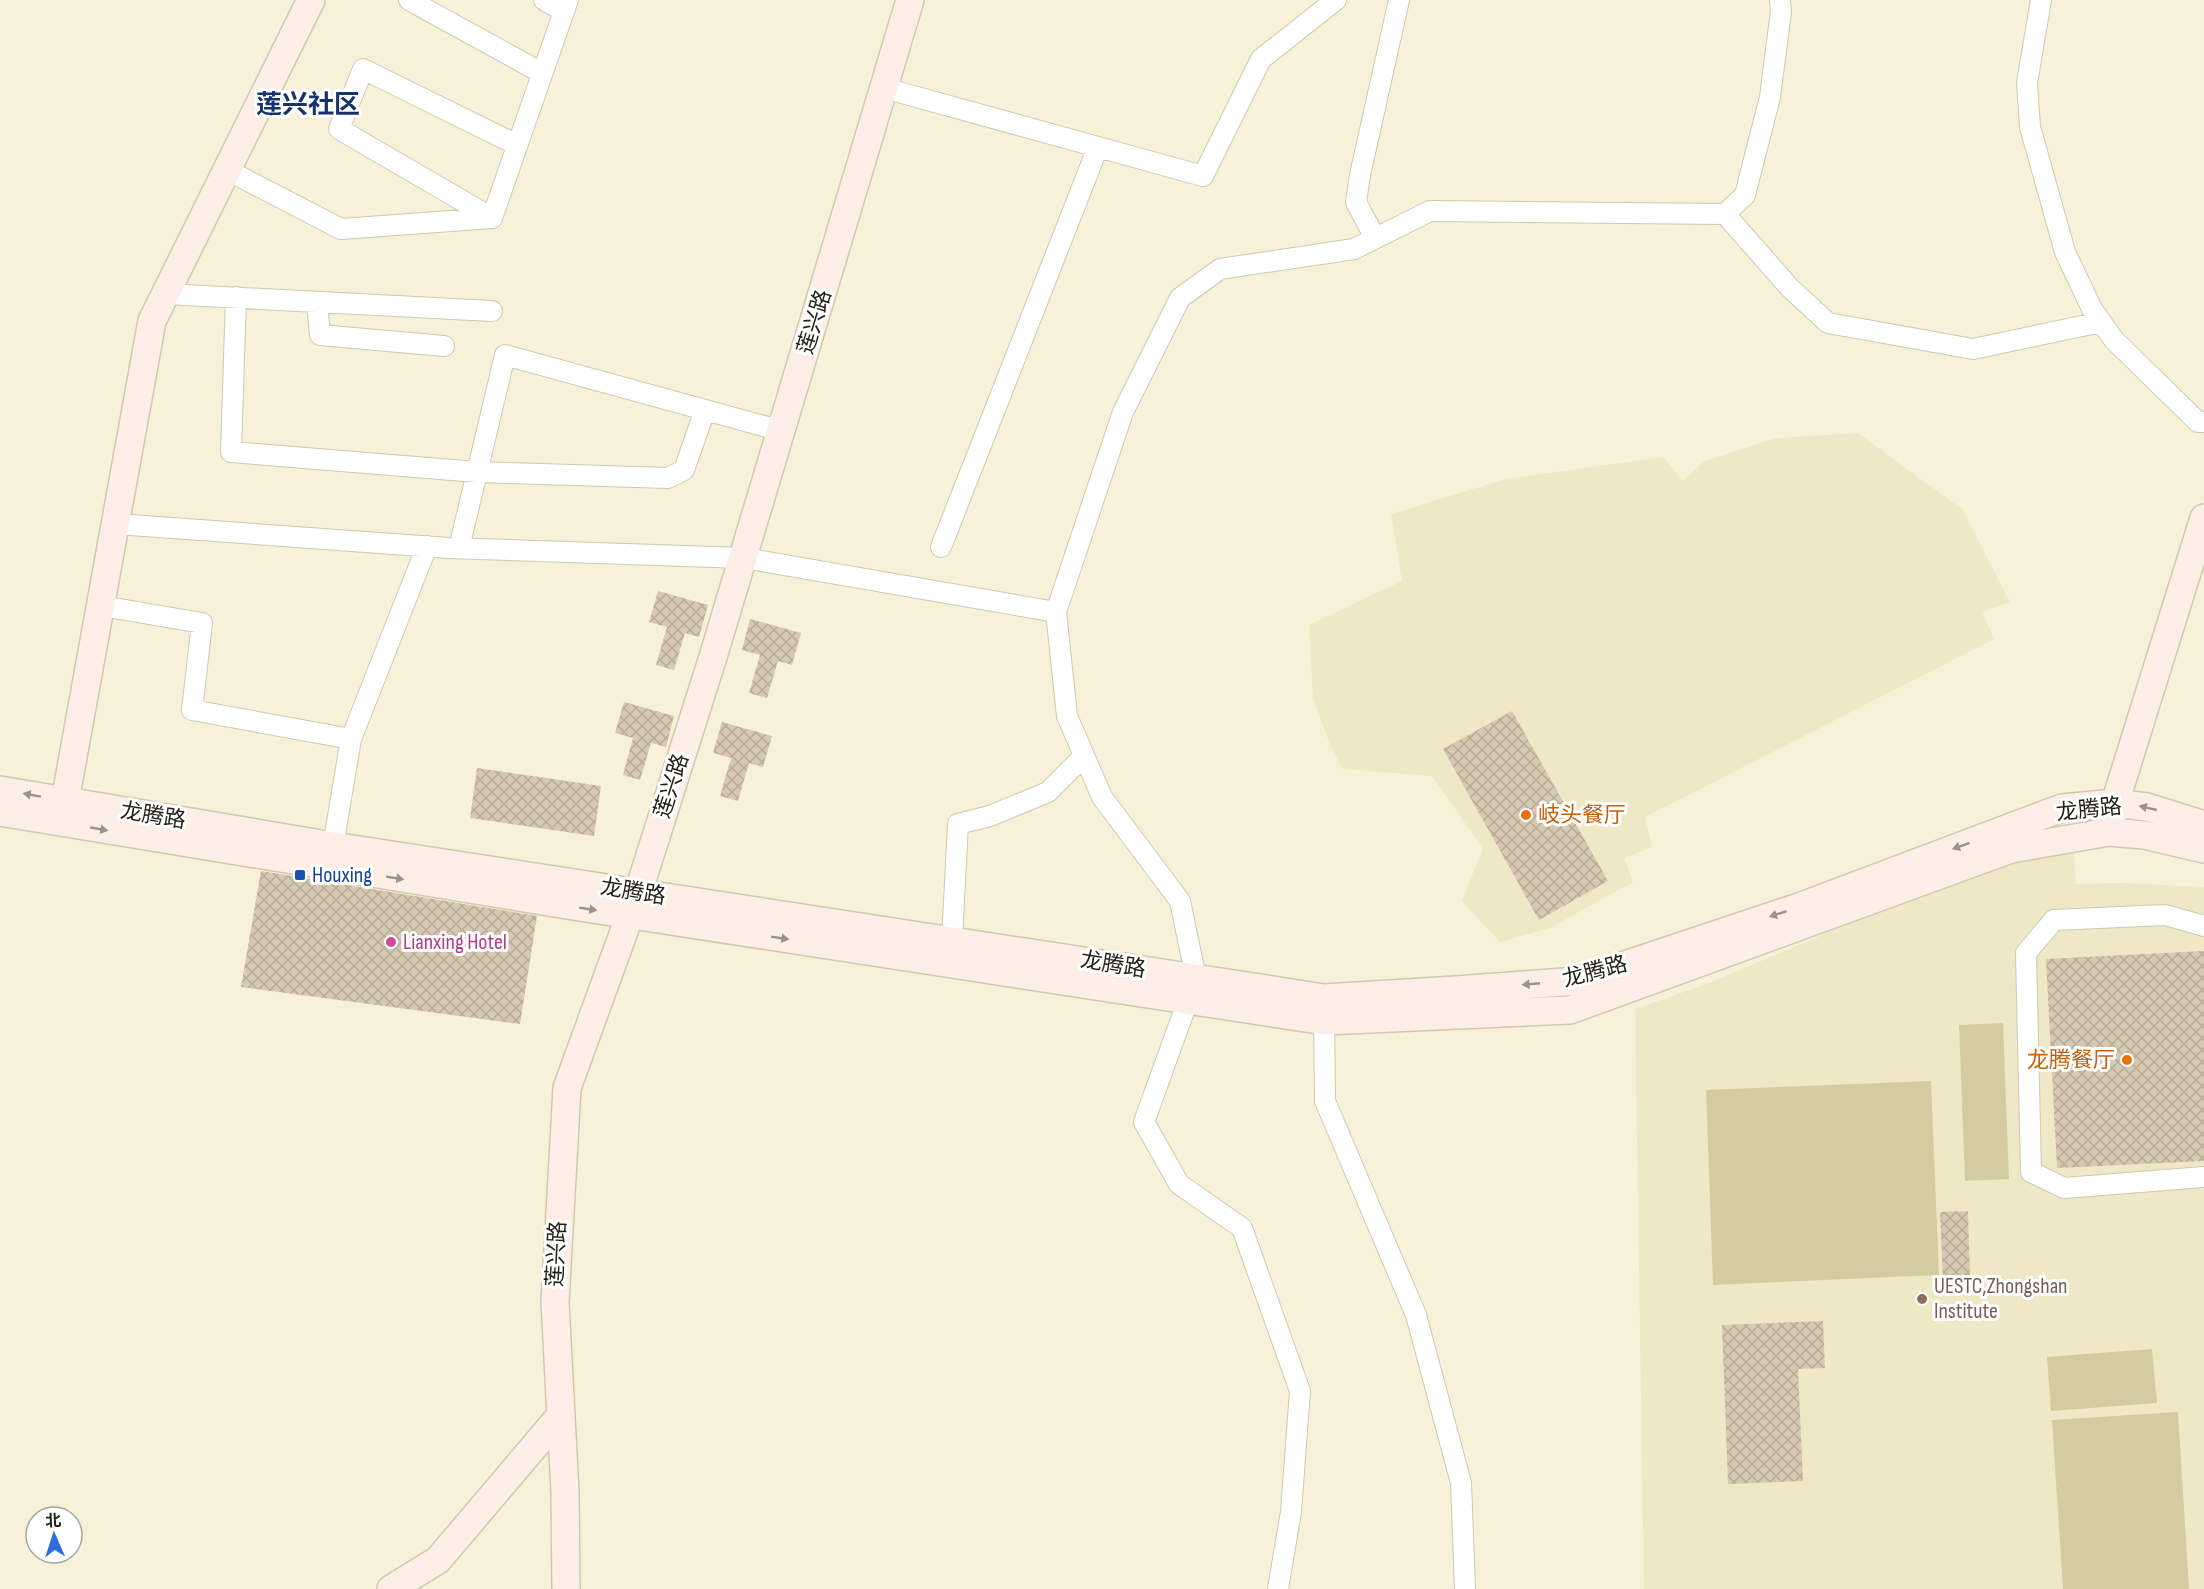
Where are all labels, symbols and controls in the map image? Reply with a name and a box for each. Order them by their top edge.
district label: 莲兴社区 [256,90,360,121]
street label: 莲兴路 [792,286,838,358]
street label: 莲兴路 [649,750,695,822]
one-way arrow [23,791,42,800]
street label: 龙腾路 [2055,793,2123,827]
street label: 龙腾路 [118,798,188,834]
place label: 岐头餐厅 [1538,802,1626,829]
one-way arrow [2139,803,2157,813]
marker: 岐头餐厅 [1519,808,1533,822]
one-way arrow [90,824,109,833]
one-way arrow [1951,841,1969,851]
place label: Houxing [312,862,372,889]
marker: Houxing [293,868,307,882]
one-way arrow [386,874,405,883]
street label: 龙腾路 [598,874,668,910]
one-way arrow [578,904,597,913]
one-way arrow [1769,909,1787,919]
place label: Lianxing Hotel [403,929,507,956]
one-way arrow [771,933,790,942]
marker: Lianxing Hotel [384,935,398,949]
street label: 龙腾路 [1078,947,1148,983]
street label: 龙腾路 [1560,950,1630,994]
one-way arrow [1521,980,1540,989]
place label: 龙腾餐厅 [2027,1047,2115,1074]
marker: 龙腾餐厅 [2120,1053,2134,1067]
street label: 莲兴路 [542,1220,572,1288]
place label: UESTC,Zhongshan Institute [1934,1273,2068,1325]
marker: UESTC,Zhongshan Institute [1915,1292,1929,1306]
north arrow [24,1505,84,1565]
text: 北 [45,1512,62,1531]

